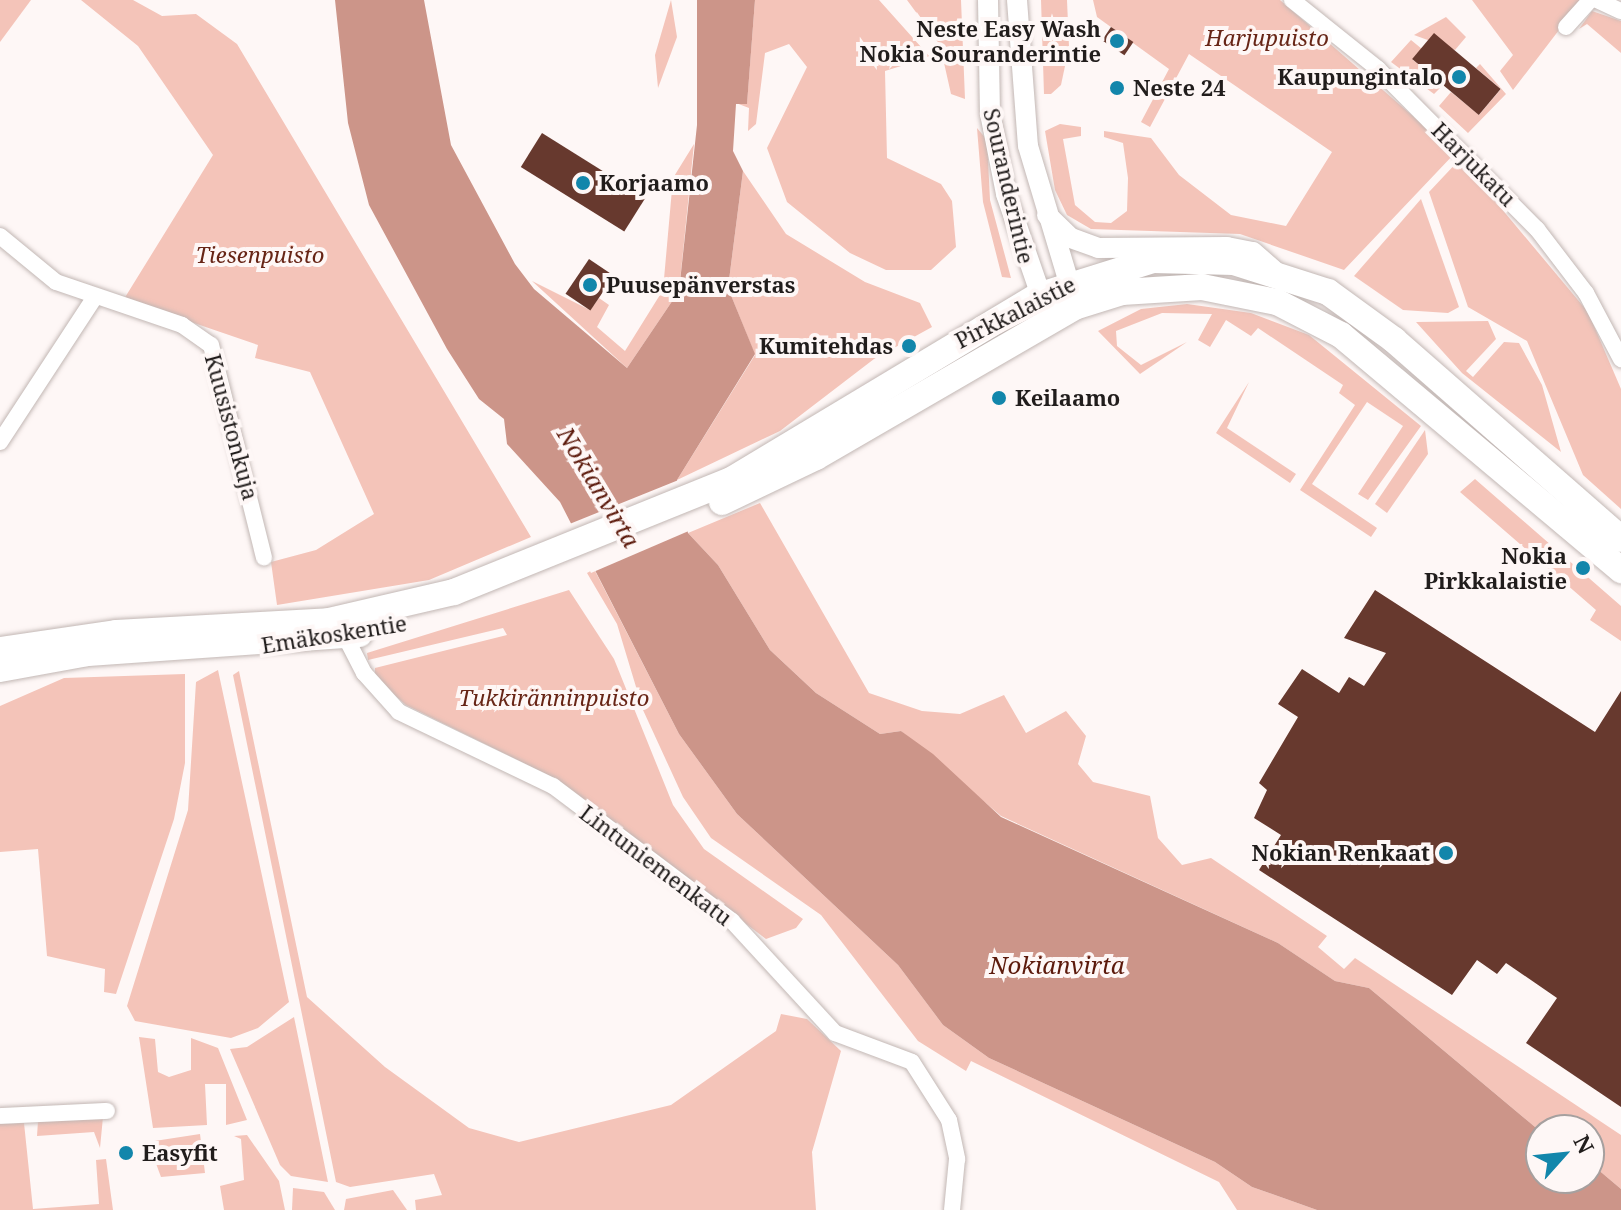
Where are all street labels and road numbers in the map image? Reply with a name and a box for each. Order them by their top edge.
street label: Souranderintie [978,106,1040,266]
street label: Harjukatu [1427,117,1521,211]
street label: Pirkkalaistie [950,270,1080,354]
street label: Kuusistonkuja [200,351,264,503]
street label: Emäkoskentie [259,609,409,659]
street label: Lintuniemenkatu [575,799,737,931]

